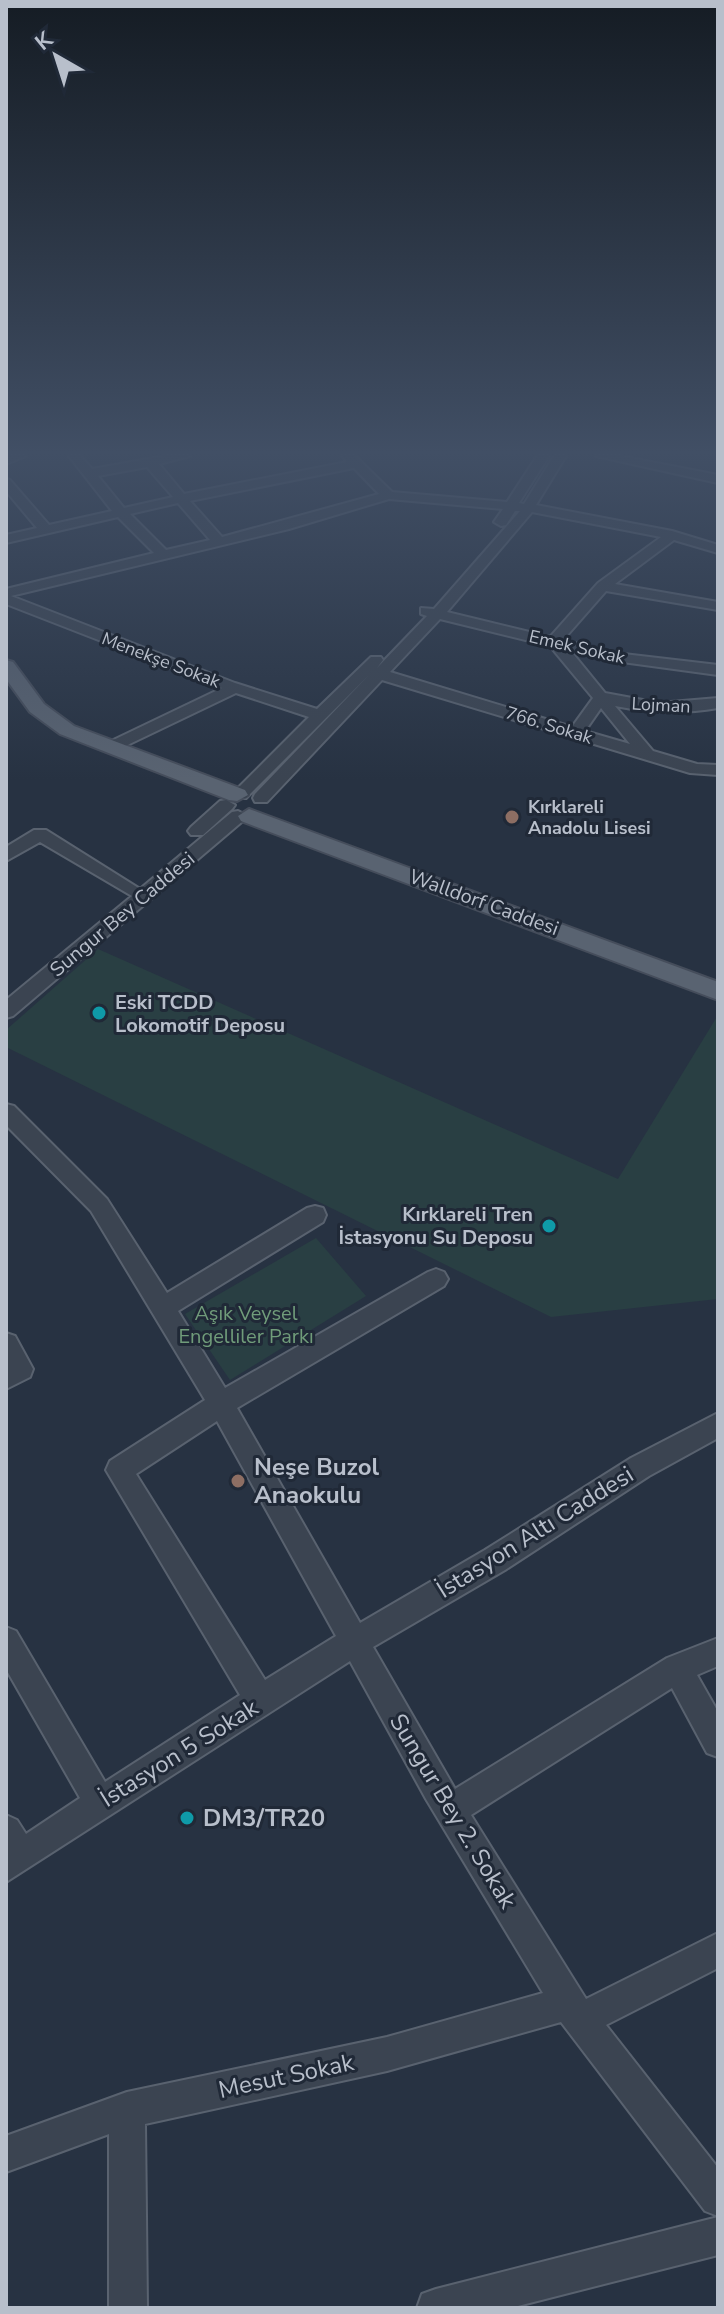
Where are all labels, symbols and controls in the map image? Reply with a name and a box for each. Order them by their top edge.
north arrow [16,16,96,96]
text: K [29,24,60,57]
street label: Emek Sokak [527,624,628,670]
street label: Menekşe Sokak [98,626,225,694]
street label: Lojman [631,691,691,719]
street label: 766. Sokak [503,700,596,750]
place label: Kırklareli Anadolu Lisesi [528,795,651,840]
marker: Kırklareli Anadolu Lisesi [503,808,521,826]
street label: Sungur Bey Caddesi [44,846,201,983]
street label: Walldorf Caddesi [405,863,562,942]
place label: Eski TCDD Lokomotif Deposu [115,989,285,1039]
marker: Eski TCDD Lokomotif Deposu [90,1004,108,1022]
place label: Kırklareli Tren İstasyonu Su Deposu [338,1201,533,1251]
marker: Kırklareli Tren İstasyonu Su Deposu [540,1217,558,1235]
park label: Aşık Veysel Engelliler Parkı [178,1300,314,1350]
place label: Neşe Buzol Anaokulu [254,1451,380,1511]
street label: İstasyon Altı Caddesi [431,1459,639,1605]
marker: Neşe Buzol Anaokulu [229,1472,247,1490]
street label: İstasyon 5 Sokak [94,1691,265,1814]
street label: Sungur Bey 2. Sokak [382,1708,524,1915]
place label: DM3/TR20 [203,1802,325,1834]
marker: DM3/TR20 [178,1809,196,1827]
street label: Mesut Sokak [215,2046,358,2106]

